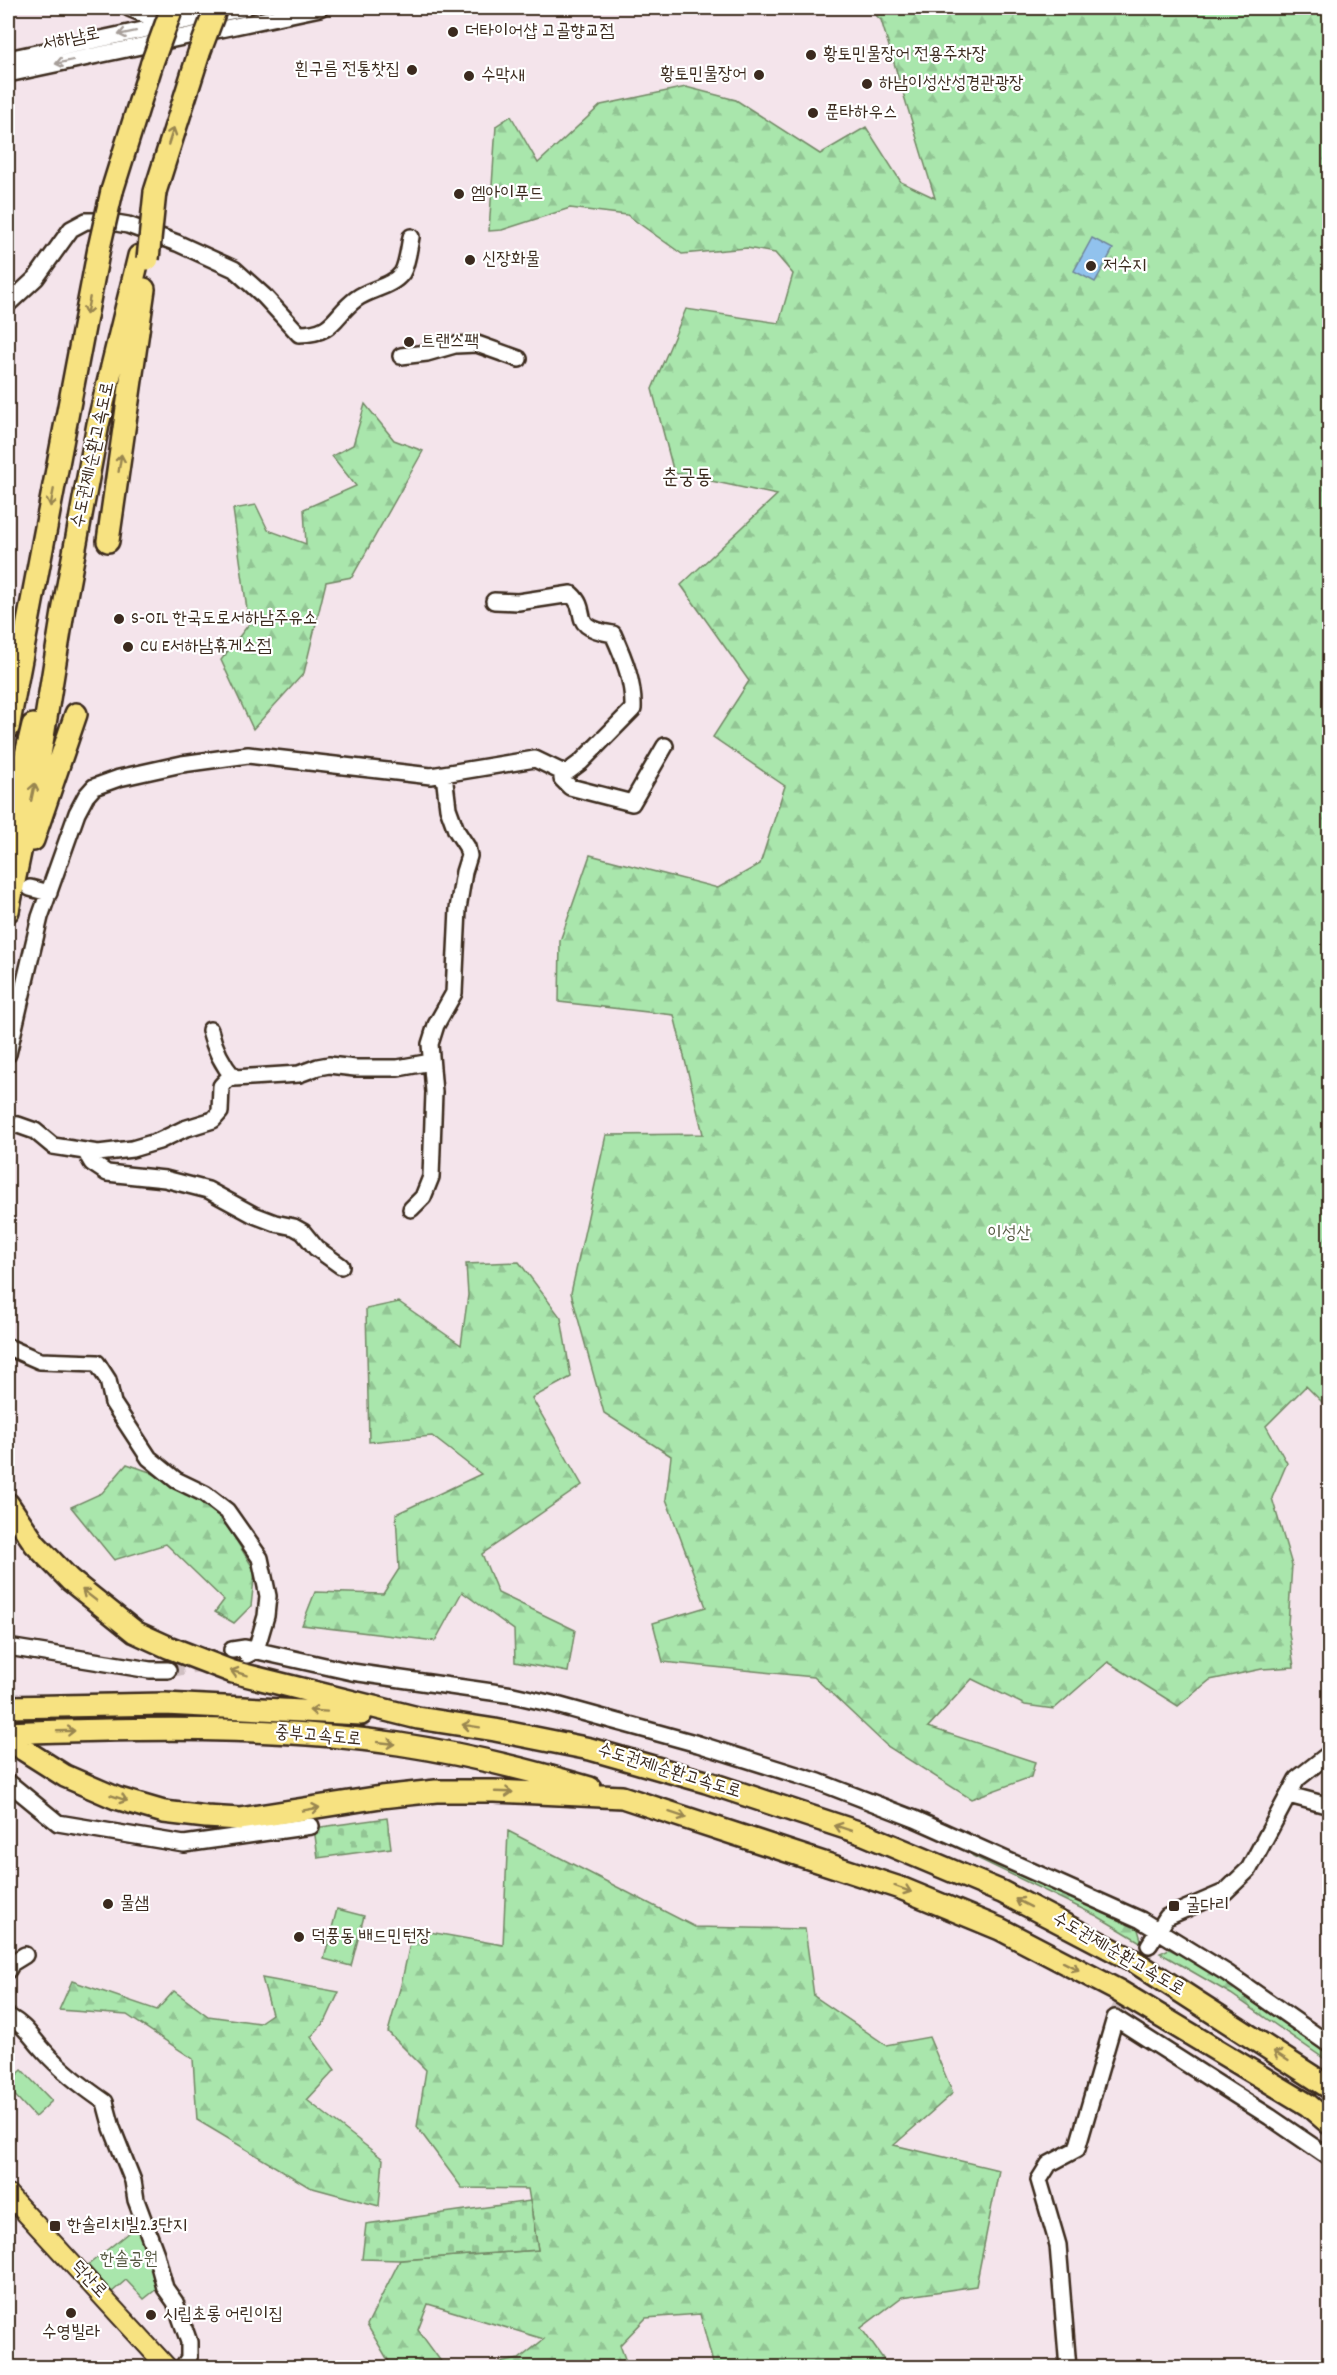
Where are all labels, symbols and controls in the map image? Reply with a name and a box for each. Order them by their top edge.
place label: 더타이어샵 고골향교점 [465,20,614,45]
street label: 서하남로 [40,22,102,58]
marker: 더타이어샵 고골향교점 [446,25,460,39]
one-way arrow [117,28,137,39]
place label: 황토민물장어 전용주차장 [823,43,986,68]
marker: 황토민물장어 전용주차장 [804,48,818,62]
one-way arrow [54,56,73,68]
place label: 흰구름 전통찻집 [294,58,400,83]
marker: 흰구름 전통찻집 [405,63,419,77]
place label: 황토민물장어 [660,63,747,88]
place label: 수막새 [481,64,524,89]
marker: 황토민물장어 [752,68,766,82]
marker: 수막새 [462,69,476,83]
place label: 하남이성산성경관광장 [879,72,1024,97]
marker: 하남이성산성경관광장 [860,77,874,91]
place label: 푼타하우스 [825,101,897,126]
marker: 푼타하우스 [806,106,820,120]
one-way arrow [166,127,177,146]
place label: 엠아이푸드 [471,182,543,207]
marker: 엠아이푸드 [452,187,466,201]
place label: 신장화물 [482,248,540,273]
marker: 신장화물 [463,253,477,267]
place label: 저수지 [1103,254,1146,279]
marker: 저수지 [1084,259,1098,273]
one-way arrow [82,296,93,315]
place label: 트랜스팩 [421,330,479,355]
marker: 트랜스팩 [402,335,416,349]
street label: 수도권제1순환고속도로 [66,380,122,530]
one-way arrow [115,453,126,473]
district label: 춘궁동 [662,464,712,494]
one-way arrow [46,487,57,507]
place label: S-OIL 한국도로서하남주유소 [131,607,317,632]
marker: S-OIL 한국도로서하남주유소 [112,612,126,626]
place label: CU E서하남휴게소점 [140,635,272,660]
marker: CU E서하남휴게소점 [121,640,135,654]
one-way arrow [28,783,39,802]
park label: 이성산 [987,1222,1031,1247]
one-way arrow [82,1589,98,1602]
one-way arrow [230,1667,249,1678]
one-way arrow [308,1705,328,1716]
street label: 중부고속도로 [274,1721,362,1753]
one-way arrow [462,1721,481,1732]
one-way arrow [55,1725,75,1736]
one-way arrow [376,1738,396,1749]
street label: 수도권제1순환고속도로 [594,1738,744,1806]
one-way arrow [494,1786,514,1797]
one-way arrow [109,1794,128,1805]
one-way arrow [300,1803,320,1814]
one-way arrow [668,1810,687,1821]
one-way arrow [834,1821,853,1832]
one-way arrow [893,1885,912,1896]
place label: 물샘 [120,1892,149,1917]
place label: 굴다리 [1186,1894,1229,1919]
marker: 물샘 [101,1897,115,1911]
one-way arrow [1015,1897,1032,1909]
marker: 굴다리 [1167,1899,1181,1913]
street label: 수도권제1순환고속도로 [1047,1907,1189,2003]
place label: 덕풍동 배드민턴장 [311,1925,431,1950]
marker: 덕풍동 배드민턴장 [292,1930,306,1944]
one-way arrow [1061,1961,1079,1972]
one-way arrow [1273,2049,1290,2061]
place label: 한솔리치빌2.3단지 [67,2214,187,2239]
marker: 한솔리치빌2.3단지 [48,2219,62,2233]
park label: 한솔공원 [100,2248,158,2273]
street label: 덕산로 [64,2256,112,2304]
place label: 시립초롱 어린이집 [163,2303,283,2328]
marker: 수영빌라 [64,2306,78,2320]
marker: 시립초롱 어린이집 [144,2308,158,2322]
place label: 수영빌라 [42,2321,100,2346]

